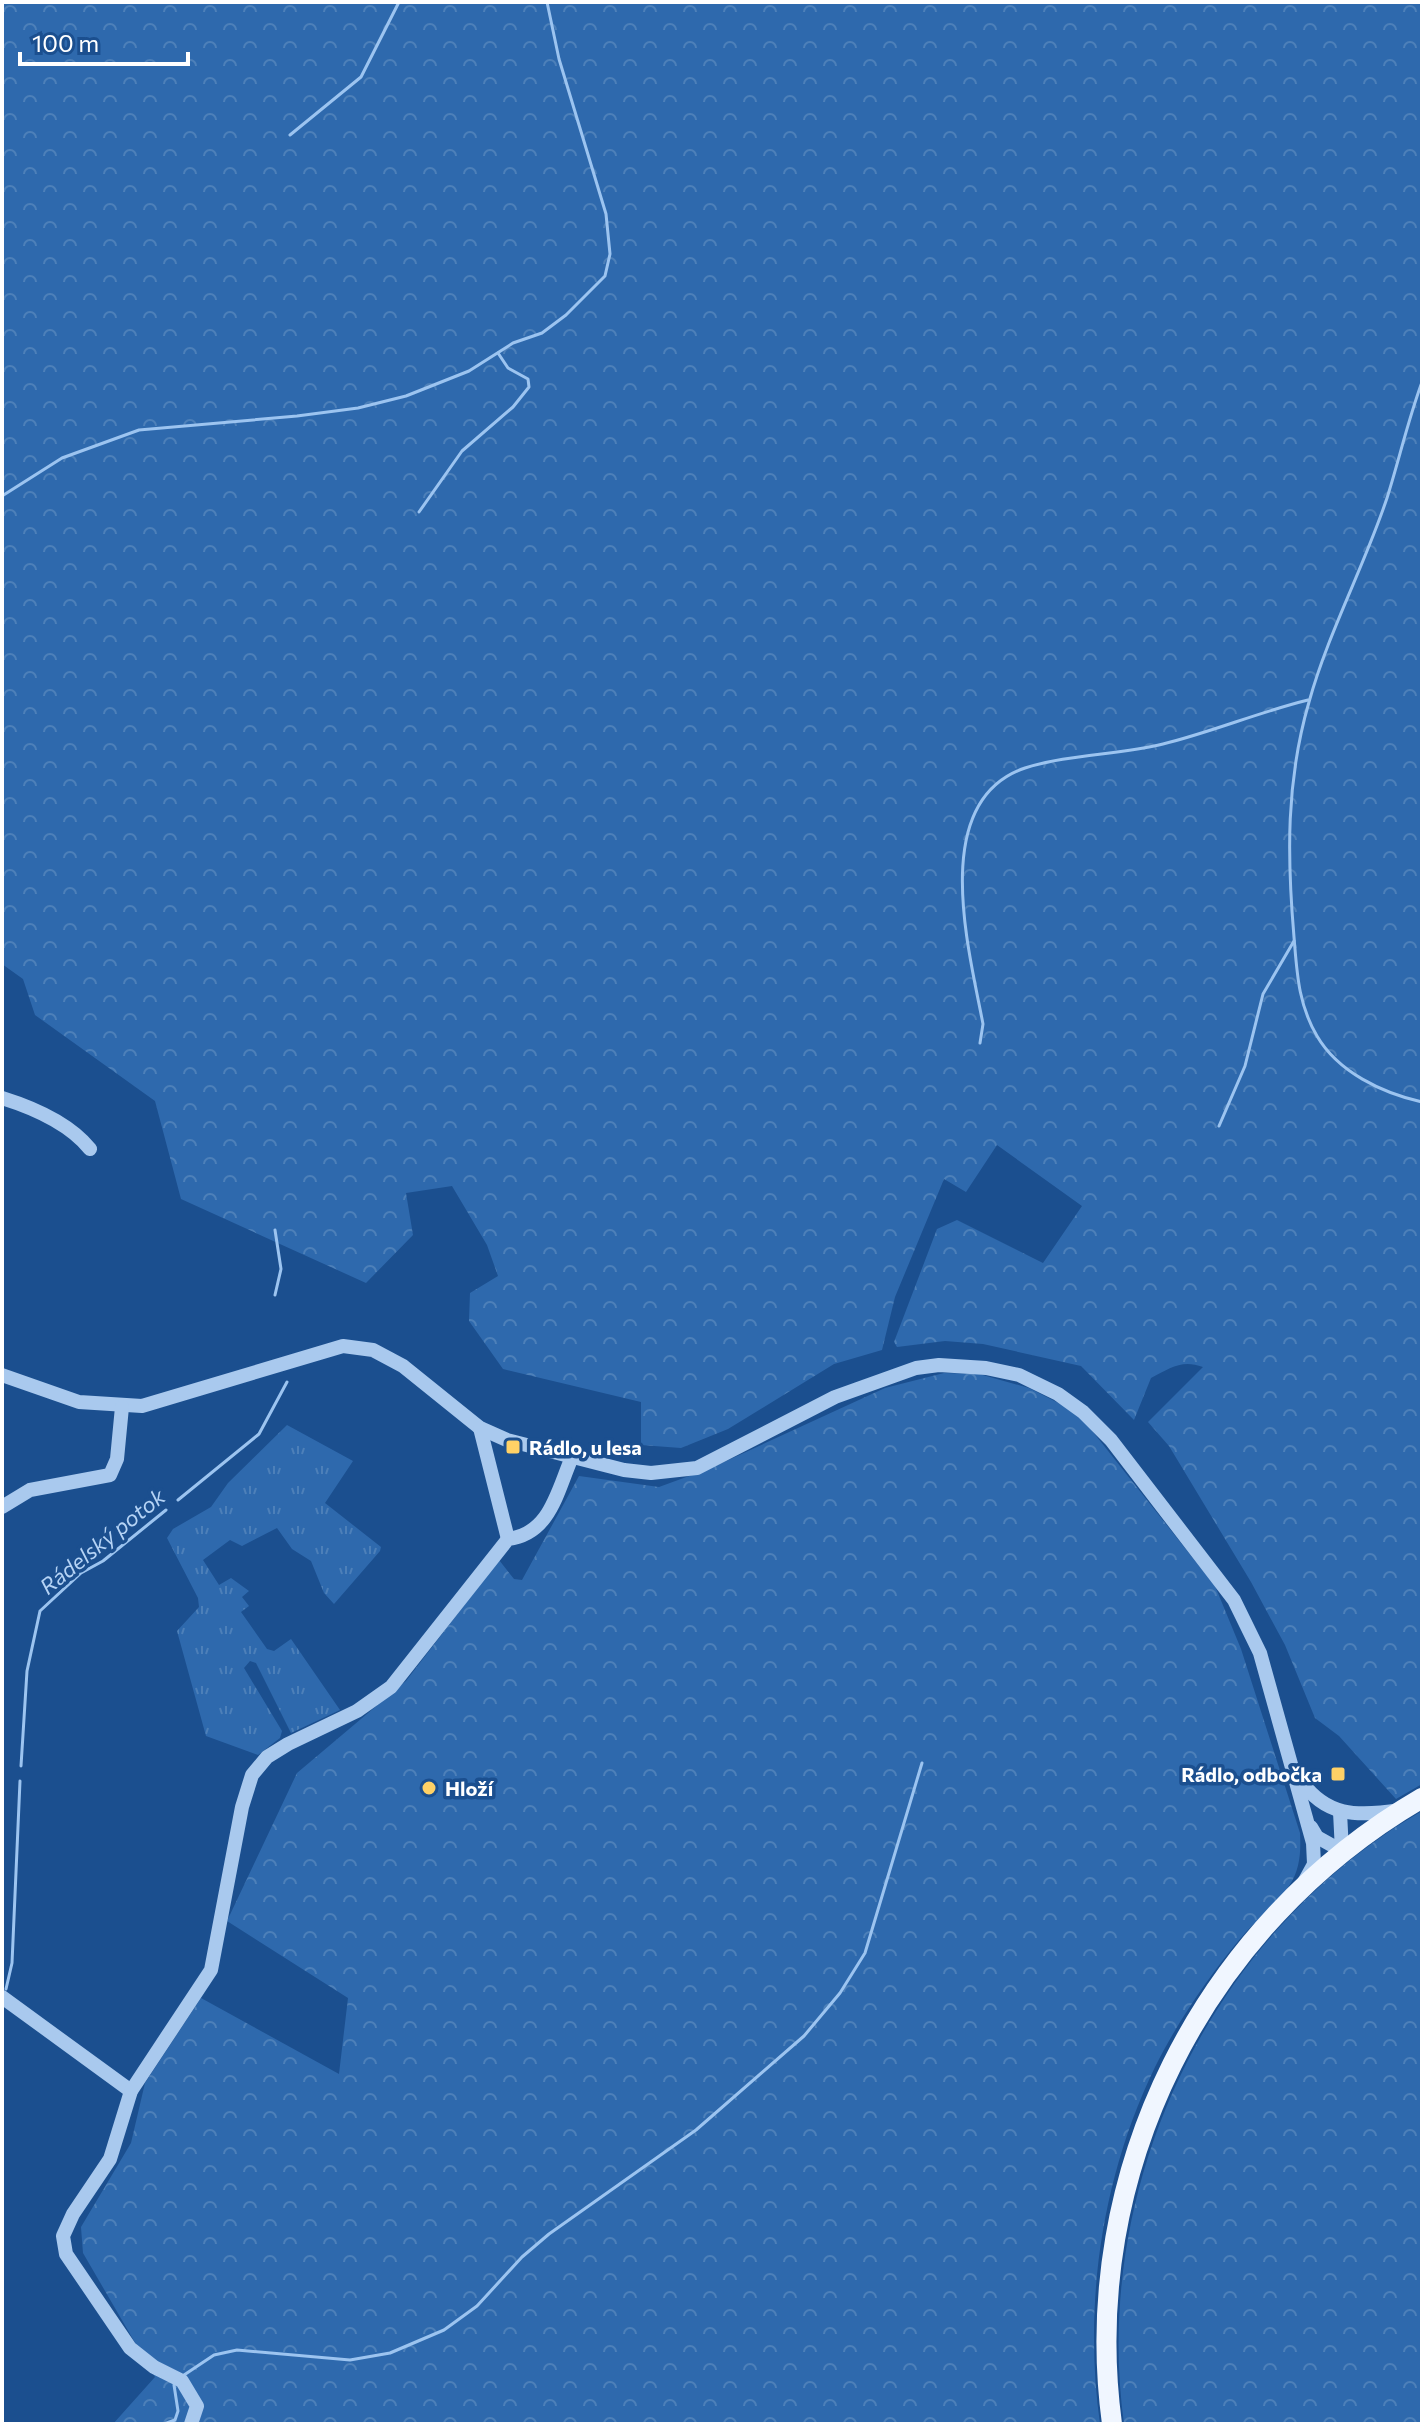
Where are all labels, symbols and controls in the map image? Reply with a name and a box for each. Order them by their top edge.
scale bar [20,16,188,66]
text: 100 m [32,28,99,57]
place label: Rádlo, u lesa [529,1435,642,1459]
marker: Rádlo, u lesa [504,1438,522,1456]
water label: Rádelský potok [34,1482,171,1600]
place label: Rádlo, odbočka [1181,1762,1322,1786]
marker: Rádlo, odbočka [1329,1765,1347,1783]
place label: Hloží [445,1776,495,1800]
marker: Hloží [420,1779,438,1797]

